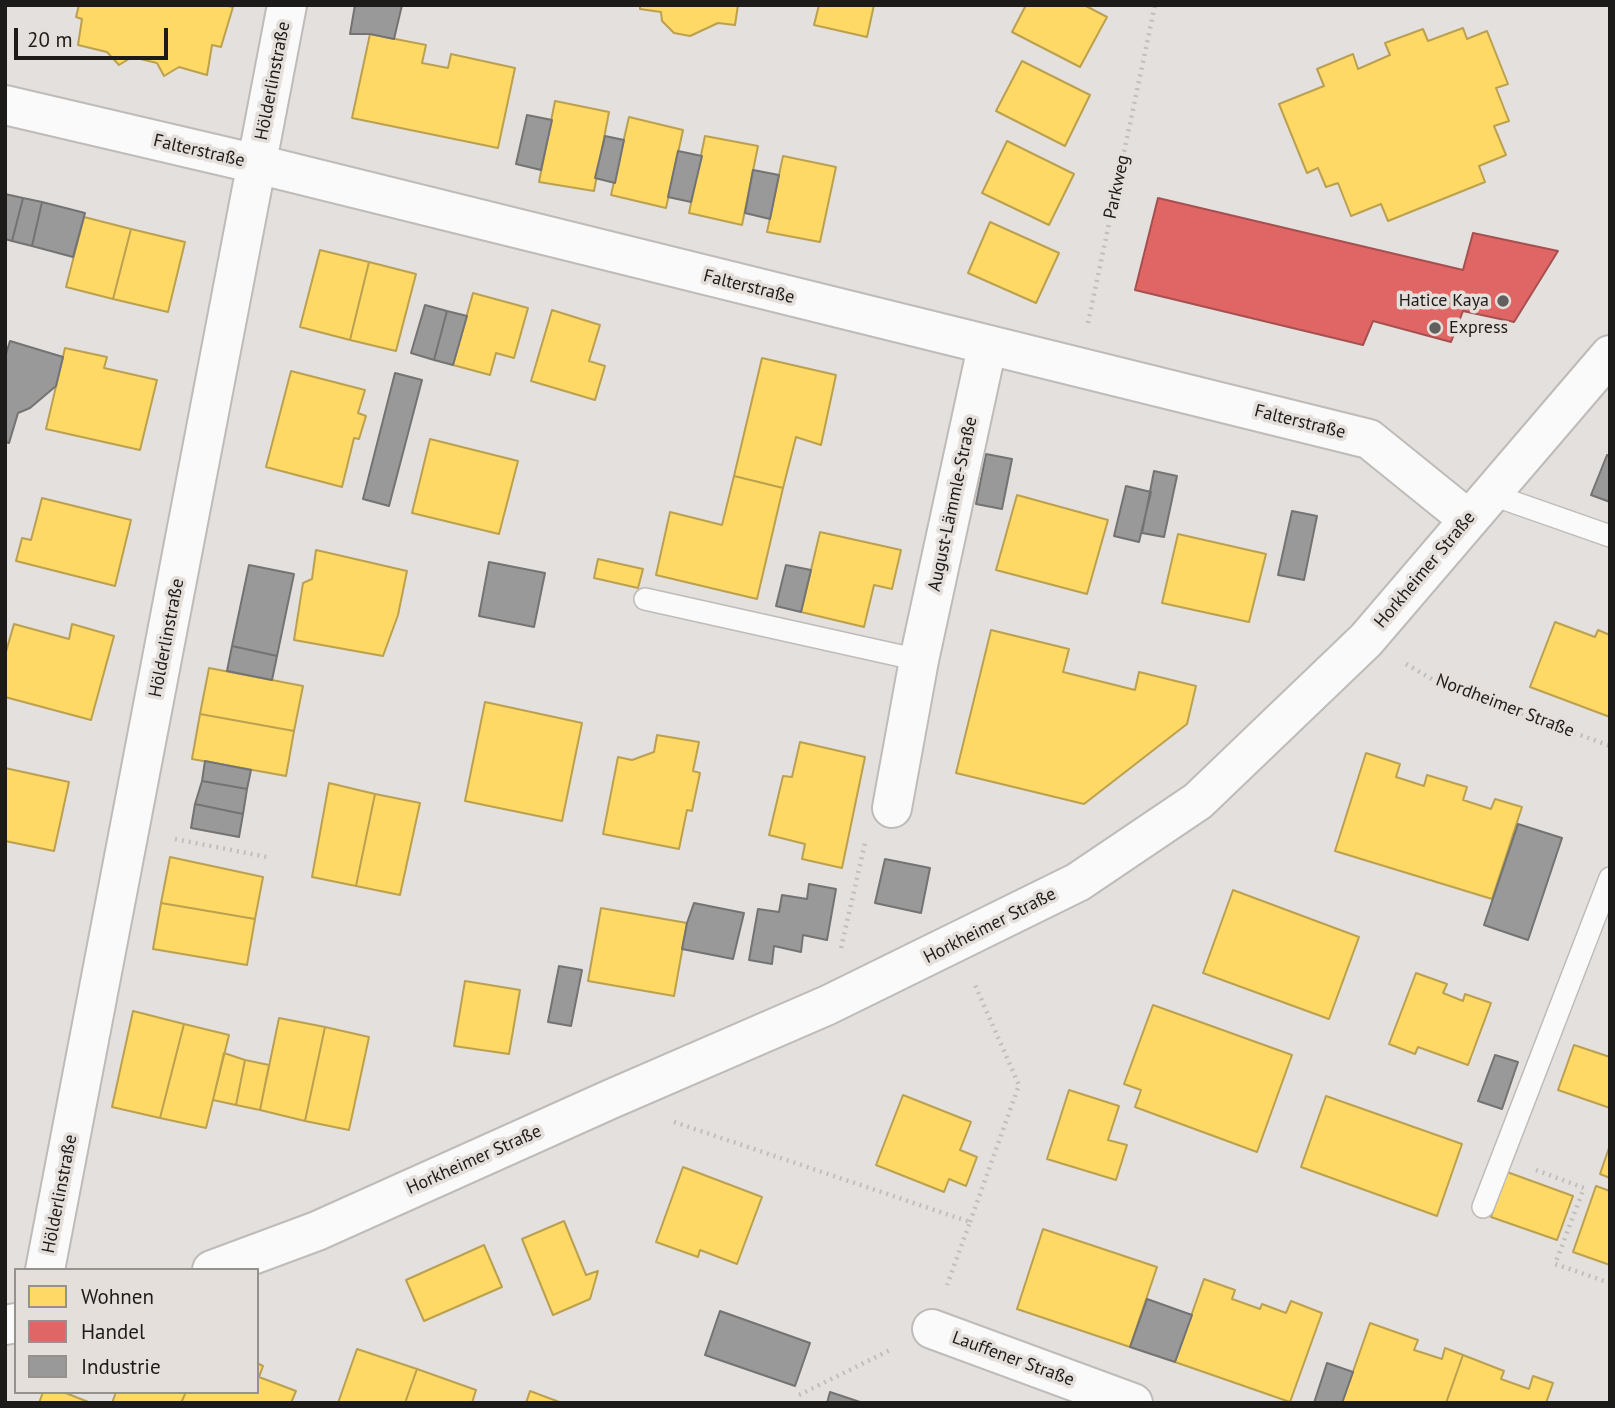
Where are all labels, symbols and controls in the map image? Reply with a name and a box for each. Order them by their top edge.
scale bar [18,14,172,58]
street label: Hölderlinstraße [251,20,295,142]
text: 20 m [27,26,73,53]
street label: Falterstraße [151,130,247,172]
street label: Parkweg [1100,153,1134,221]
street label: Falterstraße [701,265,797,309]
place label: Hatice Kaya [1399,290,1489,312]
marker: Hatice Kaya [1495,293,1511,309]
place label: Express [1449,317,1508,339]
marker: Express [1427,320,1443,336]
street label: Falterstraße [1252,400,1348,444]
street label: August-Lämmle-Straße [924,415,982,593]
street label: Horkheimer Straße [1370,507,1480,633]
street label: Hölderlinstraße [145,577,189,699]
street label: Nordheimer Straße [1433,670,1577,742]
street label: Horkheimer Straße [920,883,1060,969]
street label: Horkheimer Straße [403,1121,545,1199]
street label: Hölderlinstraße [38,1133,82,1255]
legend [14,1268,259,1394]
text: Wohnen [81,1283,154,1310]
text: Handel [81,1318,145,1345]
street label: Lauffener Straße [949,1327,1077,1391]
text: Industrie [81,1353,161,1380]

